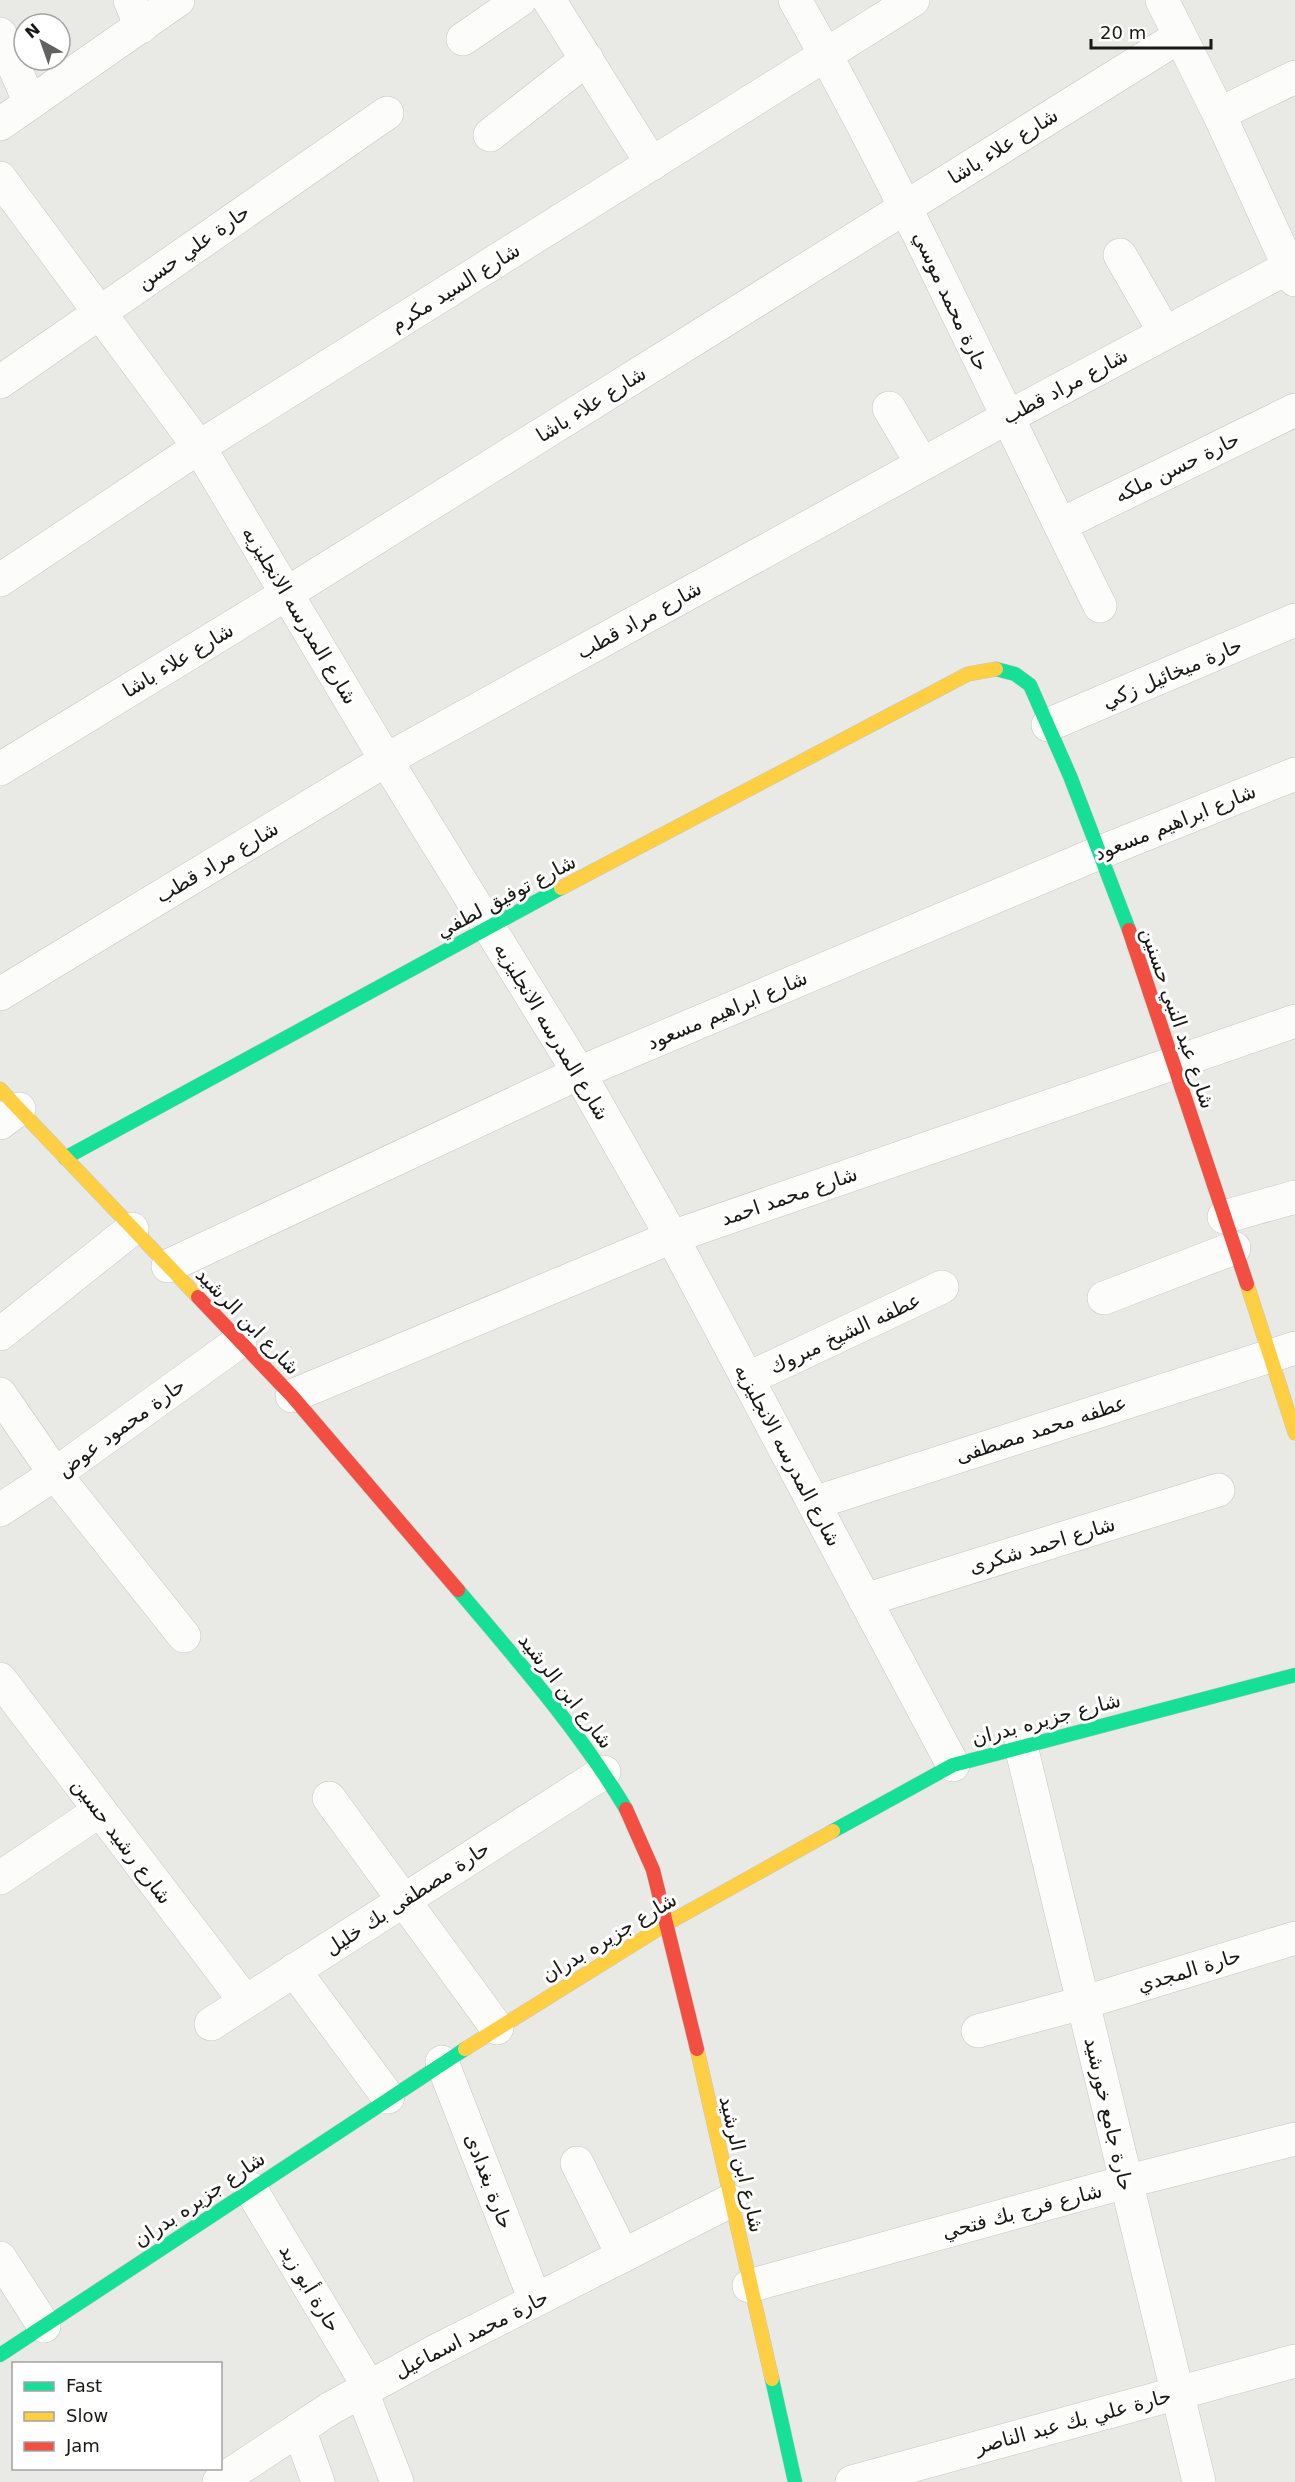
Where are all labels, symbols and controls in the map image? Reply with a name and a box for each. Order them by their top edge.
north arrow [12,12,72,72]
scale bar [1091,12,1211,50]
text: N [21,19,44,42]
text: 20 m [1100,22,1146,43]
street label: شارع علاء باشا [944,103,1062,189]
street label: حارة علي حسن [132,199,255,295]
street label: حارة محمد موسي [907,227,994,375]
street label: شارع السيد مكرم [386,238,524,336]
street label: شارع مراد قطب [998,343,1132,429]
street label: شارع علاء باشا [532,361,650,447]
street label: حارة حسن ملكه [1111,426,1243,508]
street label: شارع المدرسه الانجليزيه [237,522,363,708]
street label: شارع مراد قطب [572,576,706,664]
street label: شارع علاء باشا [118,618,238,702]
street label: حارة ميخائيل زكي [1098,633,1246,714]
street label: شارع ابراهيم مسعود [1091,779,1259,865]
street label: شارع مراد قطب [151,816,283,908]
street label: شارع توفيق لطفي [432,849,580,944]
street label: شارع عبد النبي حسنين [1135,924,1220,1112]
street label: شارع المدرسه الانجليزيه [489,938,615,1124]
street label: شارع ابراهيم مسعود [643,965,811,1055]
street label: شارع محمد احمد [718,1161,860,1231]
street label: شارع ابن الرشيد [191,1262,305,1380]
street label: عطفه الشيخ مبروك [765,1287,925,1379]
street label: شارع المدرسه الانجليزيه [730,1360,846,1550]
street label: حارة محمود عوض [52,1373,190,1481]
street label: عطفه محمد مصطفى [952,1390,1130,1468]
street label: شارع احمد شكرى [966,1511,1118,1579]
street label: شارع ابن الرشيد [514,1629,618,1753]
street label: شارع جزيره بدران [969,1688,1123,1750]
street label: شارع رشيد حسين [67,1773,177,1909]
street label: حارة مصطفى بك خليل [320,1836,494,1960]
street label: شارع جزيره بدران [537,1887,681,1987]
street label: حارة المجدي [1134,1943,1244,1998]
street label: حارة جامع خورشيد [1080,2035,1138,2193]
street label: شارع ابن الرشيد [715,2093,769,2235]
street label: حارة بغدادى [460,2130,518,2232]
street label: شارع جزيره بدران [129,2146,269,2252]
street label: شارع فرج بك فتحي [939,2178,1105,2245]
street label: حارة أبو زيد [274,2239,347,2336]
street label: حارة محمد اسماعيل [390,2285,552,2383]
legend [12,2362,222,2470]
text: Fast [66,2375,102,2396]
street label: حارة علي بك عبد الناصر [971,2383,1174,2460]
text: Slow [66,2405,108,2426]
text: Jam [65,2435,100,2456]

